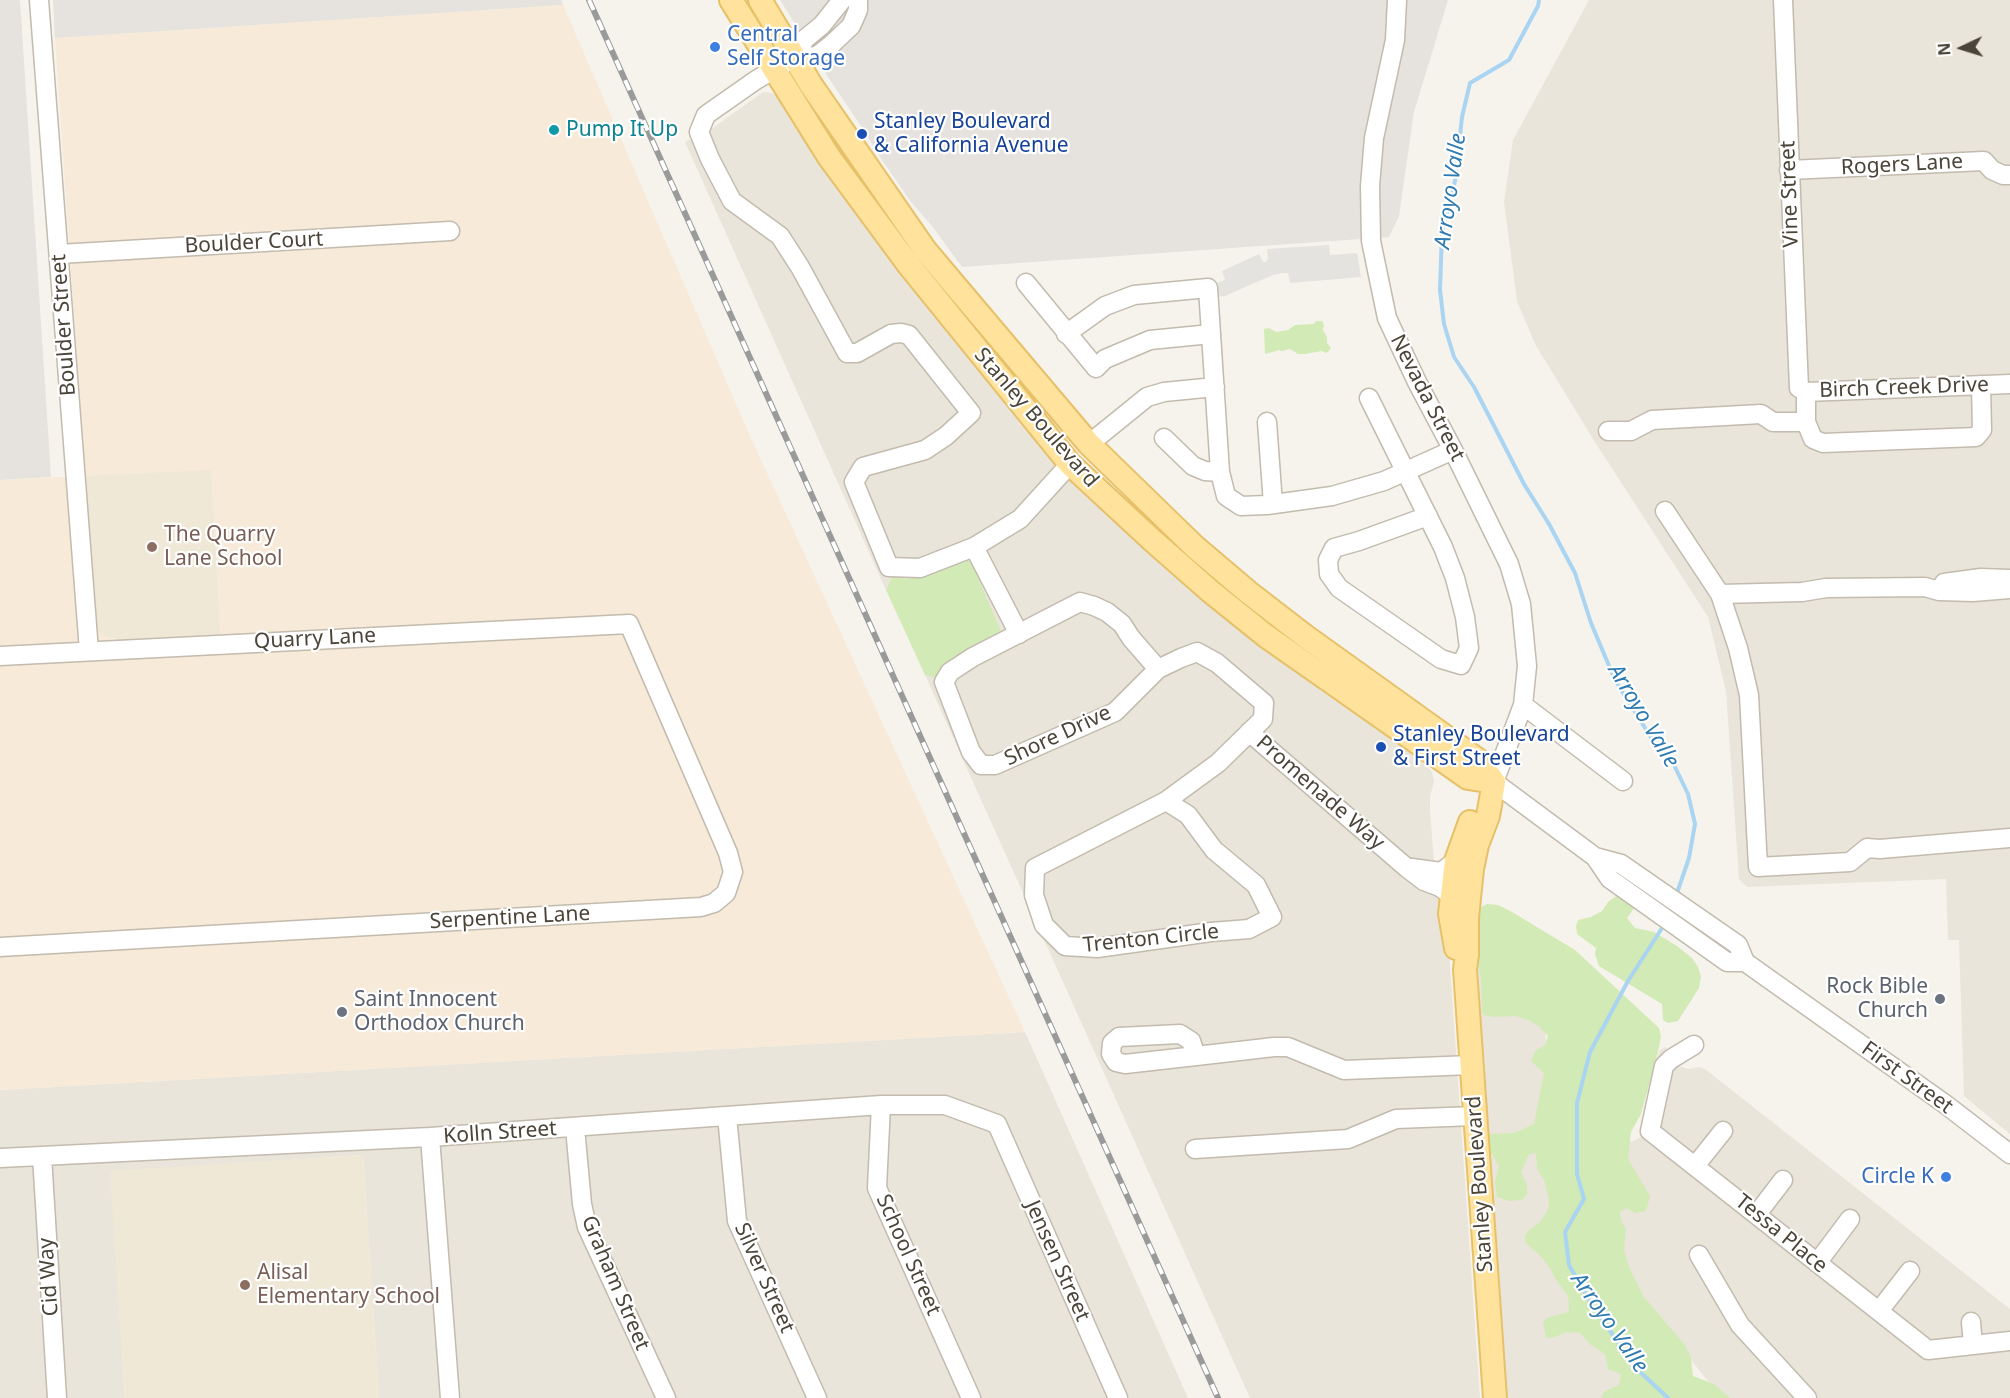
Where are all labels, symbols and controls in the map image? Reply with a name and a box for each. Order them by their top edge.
north arrow [1932,18,1992,78]
place label: Central Self Storage [727,22,845,72]
marker: Central Self Storage [708,40,722,54]
text: N [1933,42,1955,57]
place label: Stanley Boulevard & California Avenue [874,109,1069,159]
place label: Pump It Up [566,117,678,143]
marker: Pump It Up [547,123,561,137]
marker: Stanley Boulevard & California Avenue [855,127,869,141]
water label: Arroyo Valle [1430,132,1472,250]
street label: Vine Street [1776,140,1804,248]
street label: Rogers Lane [1840,149,1964,181]
street label: Boulder Court [184,227,324,259]
street label: Boulder Street [46,253,82,397]
street label: Nevada Street [1384,331,1470,465]
street label: Stanley Boulevard [969,343,1103,493]
street label: Birch Creek Drive [1819,372,1989,404]
place label: The Quarry Lane School [164,522,282,572]
marker: The Quarry Lane School [145,540,159,554]
street label: Quarry Lane [253,623,377,655]
water label: Arroyo Valle [1602,659,1684,773]
street label: Shore Drive [1001,700,1115,772]
place label: Stanley Boulevard & First Street [1393,722,1570,772]
street label: Promenade Way [1251,730,1389,856]
marker: Stanley Boulevard & First Street [1374,740,1388,754]
street label: Serpentine Lane [429,901,591,935]
street label: Trenton Circle [1082,919,1220,959]
place label: Rock Bible Church [1826,974,1928,1024]
place label: Saint Innocent Orthodox Church [354,987,525,1037]
marker: Rock Bible Church [1933,992,1947,1006]
marker: Saint Innocent Orthodox Church [335,1005,349,1019]
street label: First Street [1856,1036,1958,1120]
street label: Stanley Boulevard [1461,1095,1499,1273]
street label: Kolln Street [442,1116,558,1150]
place label: Circle K [1861,1164,1934,1190]
marker: Circle K [1939,1170,1953,1184]
street label: Tessa Place [1730,1189,1832,1279]
street label: School Street [870,1191,946,1319]
street label: Jensen Street [1019,1197,1095,1325]
street label: Graham Street [575,1212,655,1354]
street label: Silver Street [729,1219,799,1337]
street label: Cid Way [34,1237,64,1317]
place label: Alisal Elementary School [257,1260,440,1310]
water label: Arroyo Valle [1565,1268,1653,1378]
marker: Alisal Elementary School [238,1278,252,1292]

